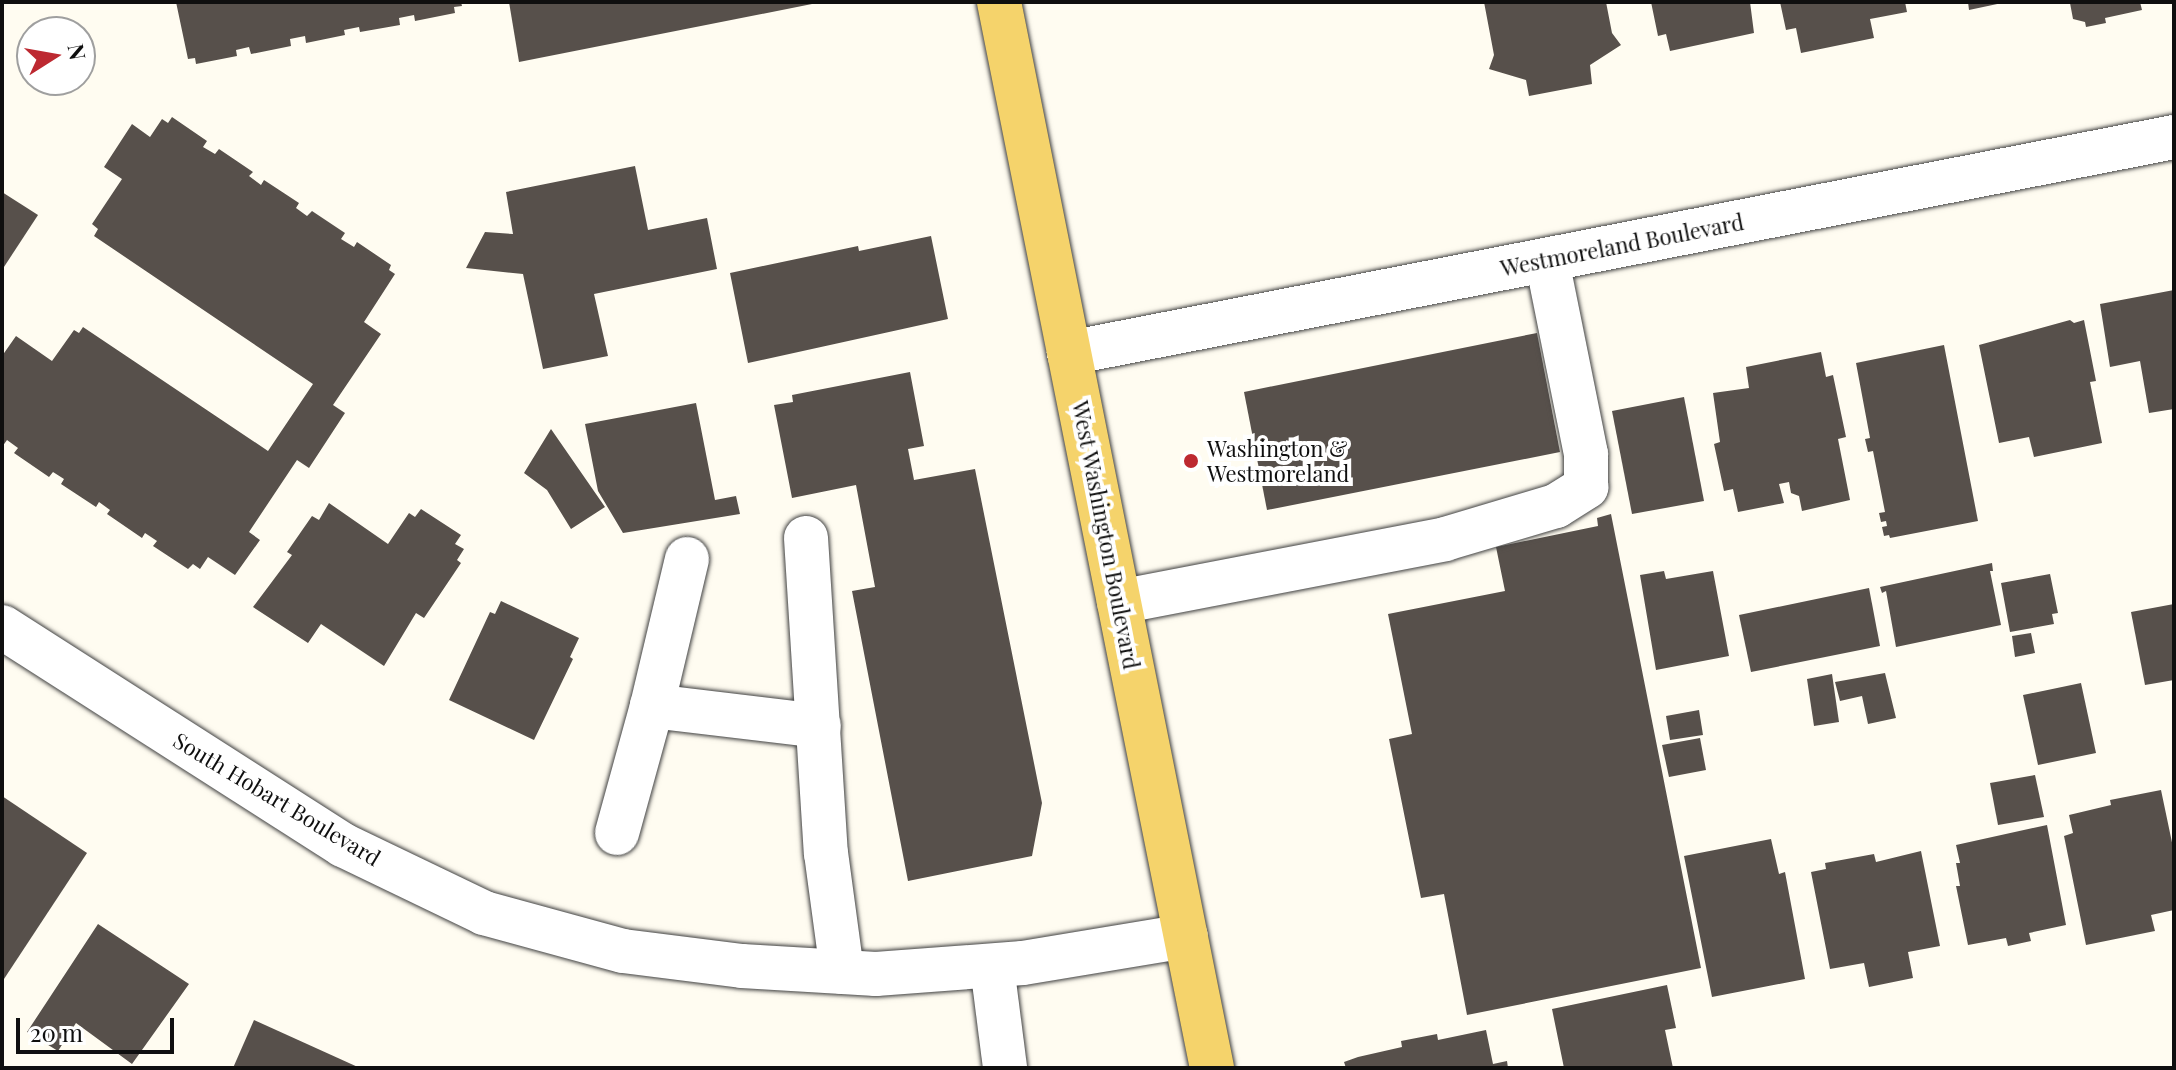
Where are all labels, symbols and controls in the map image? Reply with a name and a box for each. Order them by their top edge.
north arrow [16,16,96,96]
text: N [61,41,94,62]
street label: Westmoreland Boulevard [1498,208,1746,282]
street label: West Washington Boulevard [1067,398,1145,672]
place label: Washington & Westmoreland [1207,435,1349,486]
marker: Washington & Westmoreland [1182,452,1200,470]
street label: South Hobart Boulevard [169,727,385,871]
scale bar [20,1002,178,1052]
text: 20 m [30,1016,83,1048]

